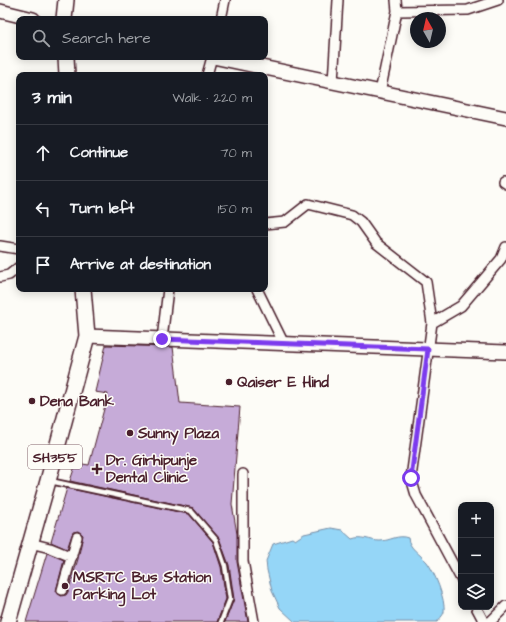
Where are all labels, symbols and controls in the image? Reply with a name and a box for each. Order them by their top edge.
north arrow [410,12,446,48]
search box [16,16,268,60]
icon: search [30,27,52,49]
text: Search here [62,28,151,49]
text: 3 min [32,86,72,110]
text: Walk · 220 m [172,89,252,107]
icon: ahead [32,142,54,164]
text: Continue [70,142,128,163]
text: 70 m [220,144,252,162]
icon: left [32,198,54,220]
text: Turn left [70,198,134,219]
text: 150 m [218,200,252,218]
icon: arrive [32,254,54,276]
text: Arrive at destination [70,254,211,275]
route end [153,330,171,348]
place label: Qaiser E Hind [237,372,329,393]
marker: Qaiser E Hind [224,377,234,387]
place label: Dena Bank [40,391,115,412]
marker: Dena Bank [27,396,37,406]
place label: Sunny Plaza [137,423,219,445]
marker: Sunny Plaza [125,428,135,438]
road number: SH355 [28,445,82,469]
place label: Dr. Girhipunje Dental Clinic [106,450,197,488]
marker: Dr. Girhipunje Dental Clinic [91,463,103,475]
route start [402,469,420,487]
map controls [458,502,494,610]
button: + [458,502,494,538]
button: − [458,538,494,574]
place label: MSRTC Bus Station Parking Lot [73,567,212,607]
button: layers [458,574,494,610]
marker: MSRTC Bus Station Parking Lot [60,581,70,591]

